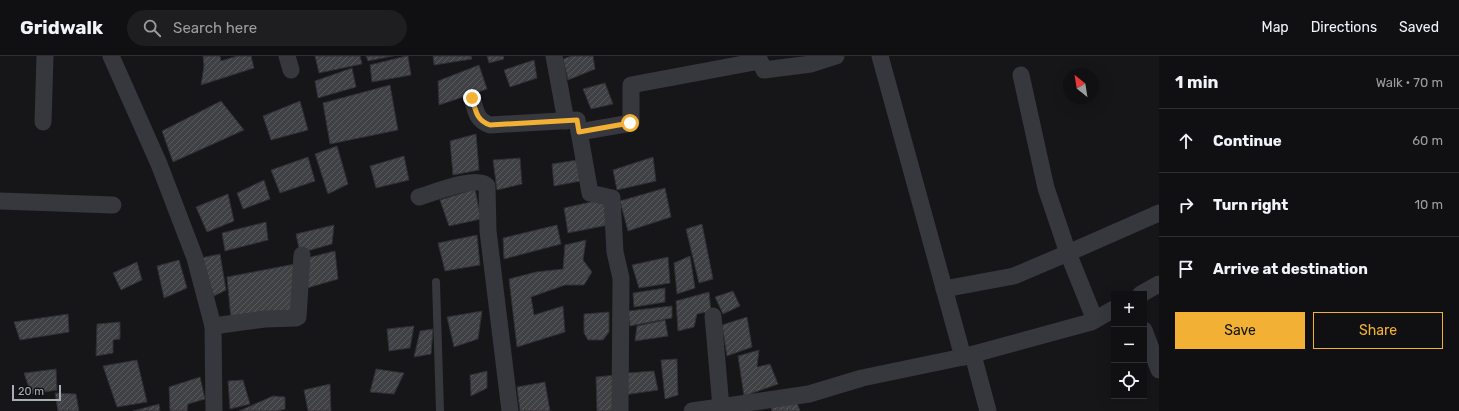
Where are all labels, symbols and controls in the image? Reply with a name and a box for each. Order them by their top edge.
search box [127,10,407,46]
text: Gridwalk [20,16,103,39]
icon: search [141,17,163,39]
text: Search here [173,19,257,37]
text: Map [1262,19,1289,36]
text: Directions [1311,19,1377,36]
text: Saved [1399,19,1439,36]
north arrow [1063,68,1099,104]
text: 1 min [1175,72,1218,92]
text: Walk · 70 m [1376,75,1443,90]
route end [463,89,481,107]
route start [621,114,639,132]
icon: ahead [1175,130,1197,152]
text: Continue [1213,132,1282,150]
text: 60 m [1412,133,1443,148]
icon: right [1175,194,1197,216]
text: Turn right [1213,196,1288,214]
text: 10 m [1414,197,1443,212]
icon: arrive [1175,258,1197,280]
text: Arrive at destination [1213,260,1368,278]
map controls [1111,291,1147,399]
button: + [1111,291,1147,327]
button: Save [1175,312,1305,349]
button: Share [1313,312,1443,349]
button: − [1111,327,1147,363]
button: locate [1111,363,1147,399]
scale bar [12,383,61,402]
text: 20 m [18,385,44,398]

